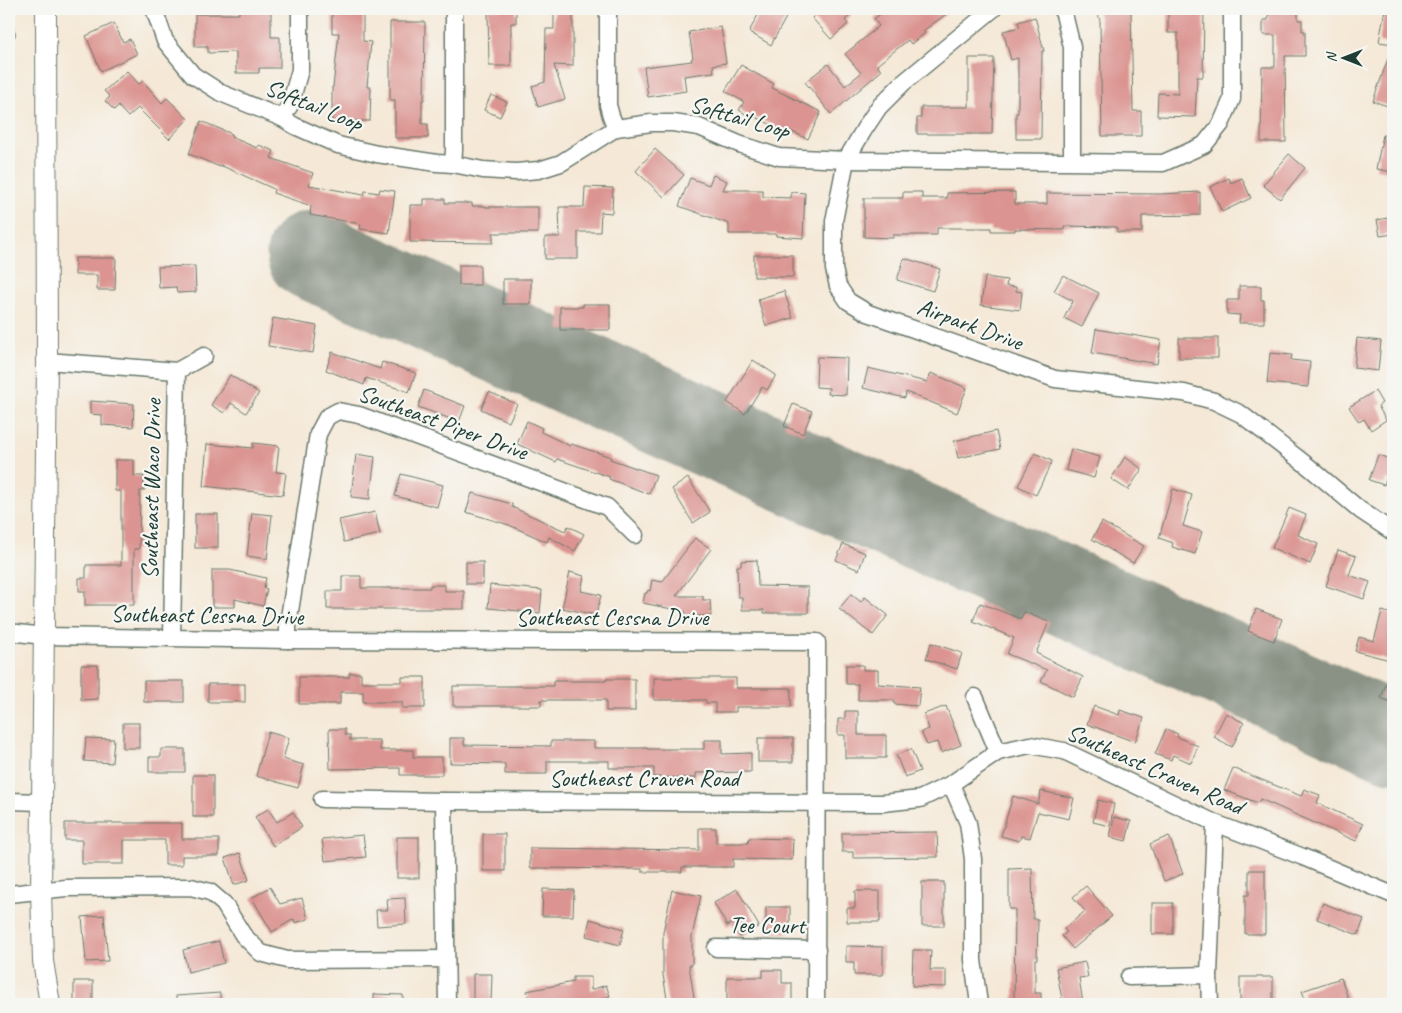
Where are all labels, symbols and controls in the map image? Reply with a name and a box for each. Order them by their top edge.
north arrow [1320,32,1370,82]
text: N [1323,51,1340,62]
street label: Softtail Loop [261,72,369,139]
street label: Softtail Loop [687,89,795,146]
street label: Airpark Drive [913,291,1029,358]
street label: Southeast Piper Drive [354,378,534,467]
street label: Southeast Waco Drive [134,396,168,579]
street label: Southeast Cessna Drive [110,598,306,632]
street label: Southeast Cessna Drive [516,602,710,632]
street label: Southeast Craven Road [1062,717,1251,823]
street label: Southeast Craven Road [549,763,743,793]
street label: Tee Court [729,909,807,941]

